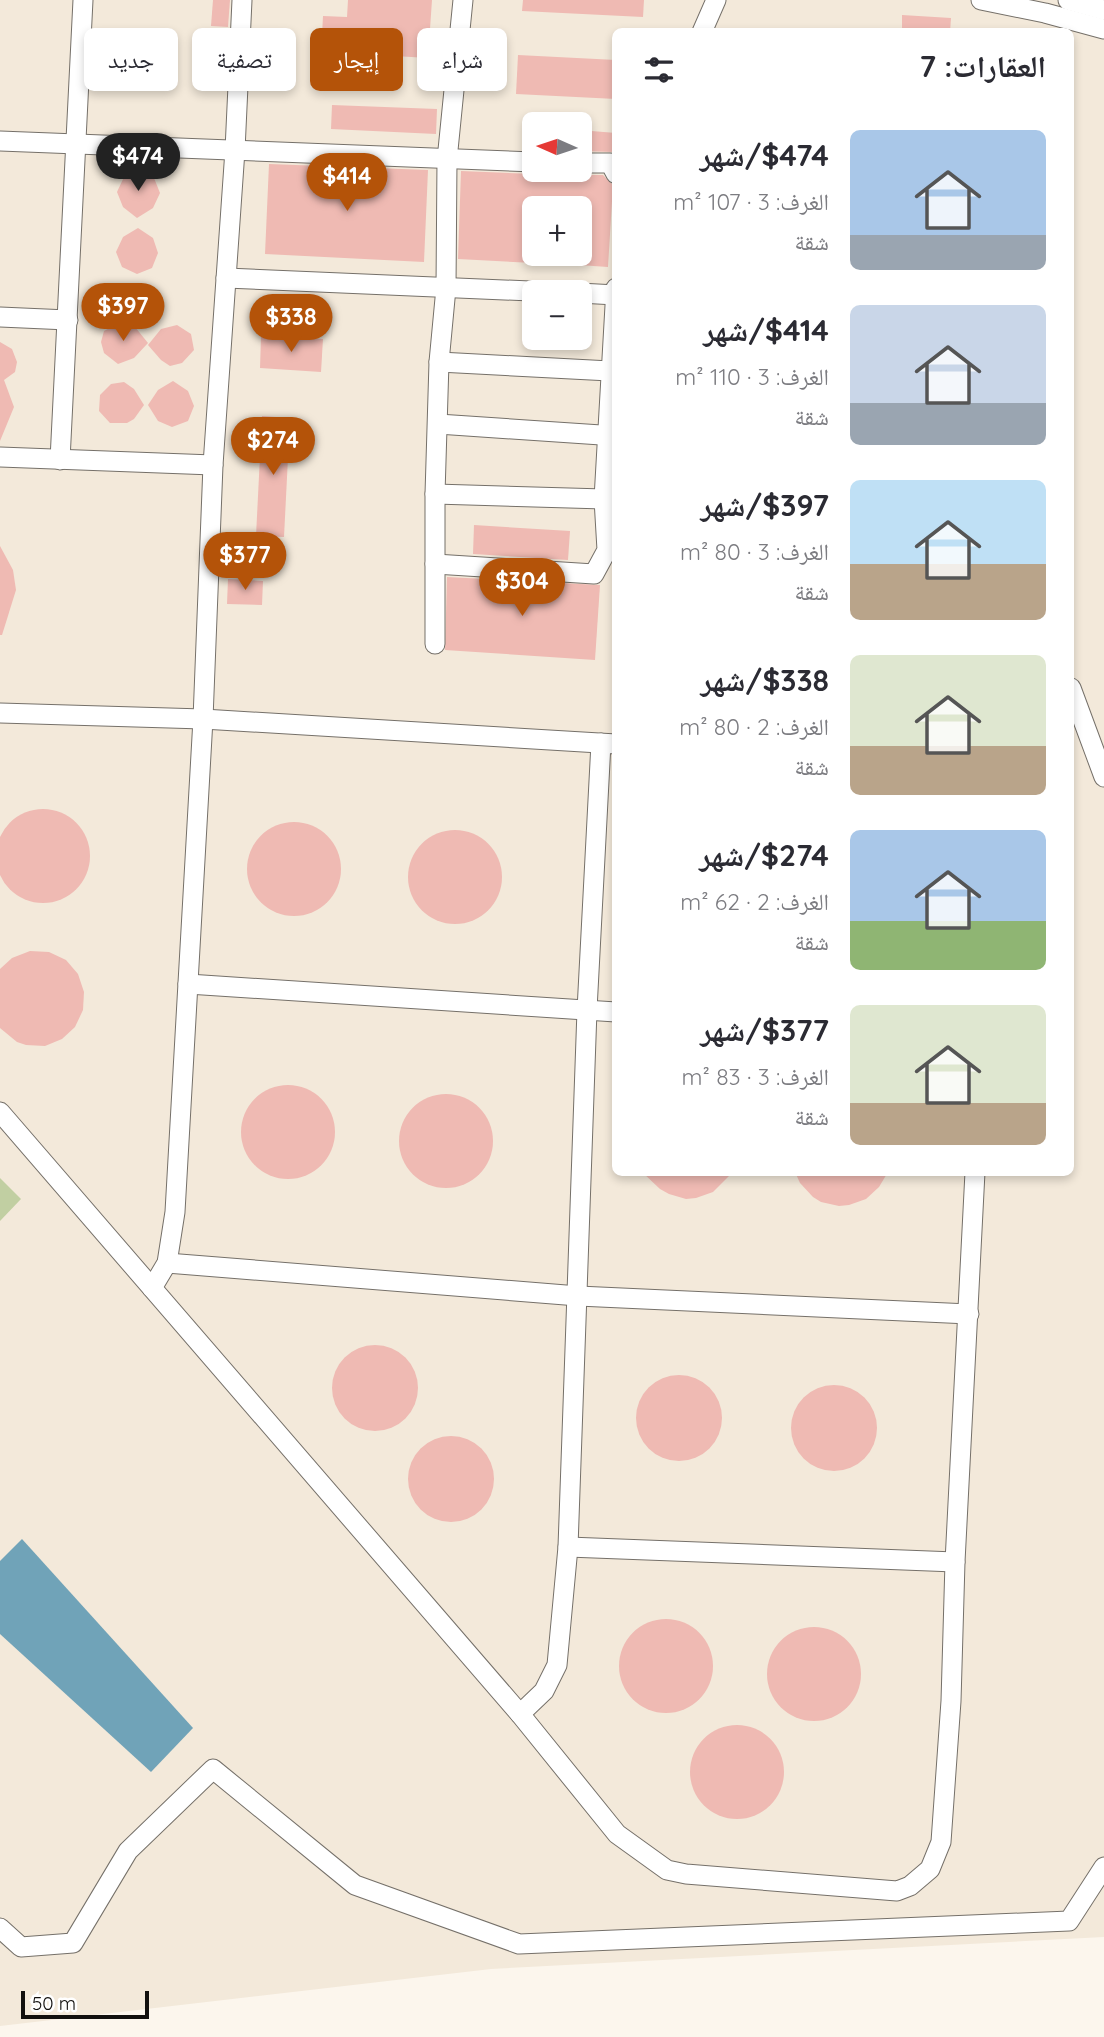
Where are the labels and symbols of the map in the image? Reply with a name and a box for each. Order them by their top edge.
north arrow [522,112,592,182]
pin: $474 [97,134,179,193]
pin: $414 [306,154,388,213]
pin: $397 [82,284,164,343]
pin: $338 [250,294,332,354]
pin: $274 [232,418,314,477]
pin: $377 [204,532,286,592]
pin: $304 [481,558,563,618]
scale bar [21,1988,149,2020]

